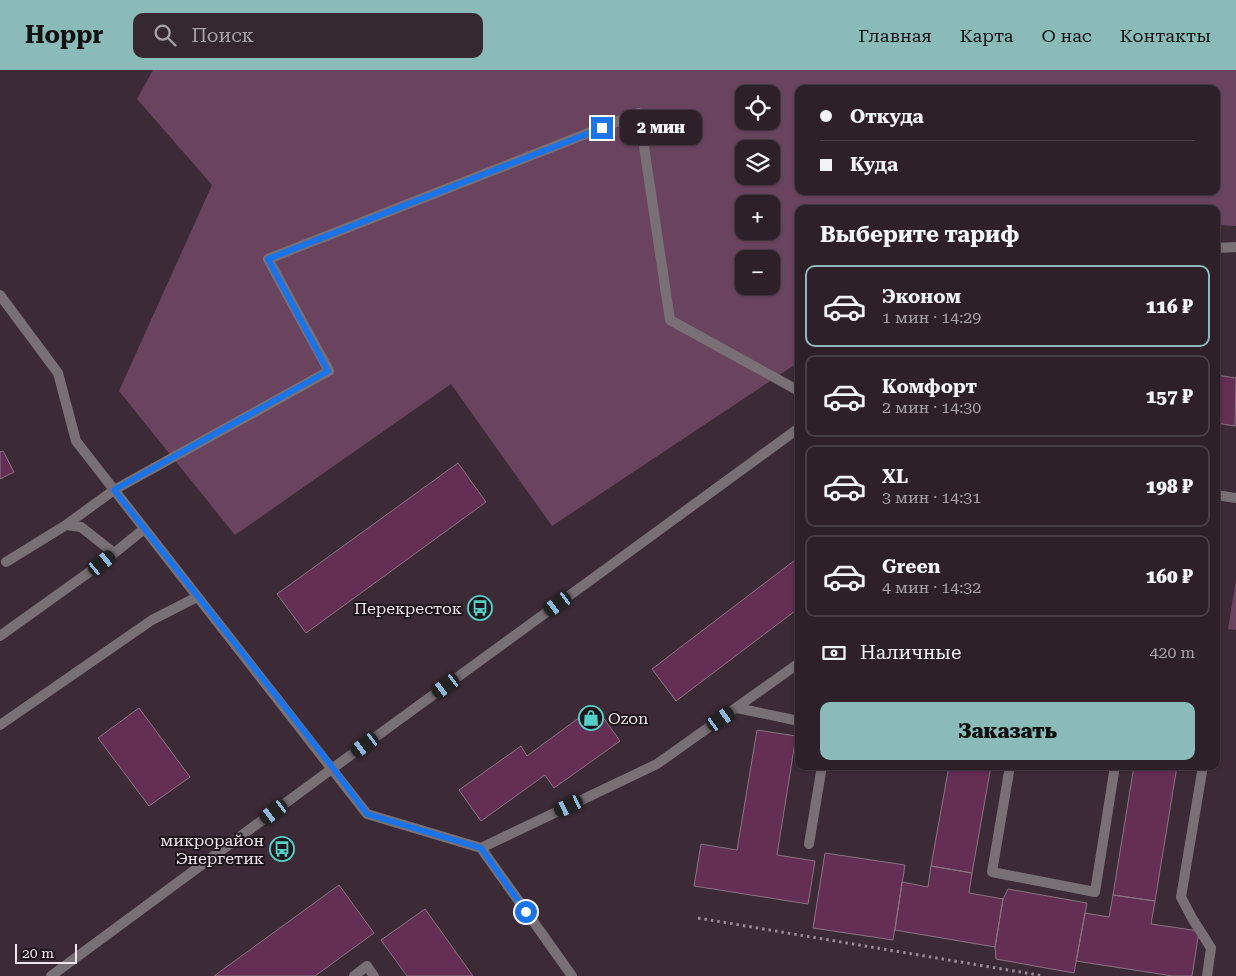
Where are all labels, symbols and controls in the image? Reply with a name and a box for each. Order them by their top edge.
search box [133,13,483,58]
text: Hoppr [25,21,103,49]
icon: search [151,21,179,49]
text: Поиск [191,24,254,47]
text: Главная [859,25,932,46]
text: Карта [960,25,1014,46]
text: О нас [1042,25,1092,46]
text: Контакты [1120,25,1211,46]
map controls [735,85,780,295]
button: locate [735,85,780,130]
text: Откуда [850,105,924,128]
callout: 2 мин [620,110,702,146]
route end [591,117,613,139]
text: 2 мин [637,118,685,137]
button: layers [735,140,780,185]
text: Куда [850,153,898,176]
button: + [735,195,780,240]
text: Выберите тариф [820,222,1019,247]
button: − [735,250,780,295]
icon: car [822,284,867,329]
text: Эконом [882,285,961,308]
text: 116 ₽ [1146,295,1193,318]
text: 1 мин · 14:29 [882,308,981,327]
icon: car [822,374,867,419]
text: Комфорт [882,375,977,398]
text: 157 ₽ [1146,385,1193,408]
text: 2 мин · 14:30 [882,398,981,417]
icon: car [822,464,867,509]
text: XL [882,465,908,488]
text: 198 ₽ [1146,475,1193,498]
text: 3 мин · 14:31 [882,488,981,507]
car [85,548,118,578]
icon: car [822,554,867,599]
text: Green [882,555,940,578]
text: 160 ₽ [1146,565,1193,588]
text: 4 мин · 14:32 [882,578,981,597]
car [541,589,574,619]
bus stop icon: Перекресток [467,595,493,621]
place label: Перекресток [354,599,462,618]
icon: cash [820,639,848,667]
text: Наличные [860,641,961,664]
text: 420 m [1149,643,1195,662]
car [429,671,462,701]
button: Заказать [820,702,1195,760]
car [704,704,737,734]
shop icon: Ozon [578,705,604,731]
place label: Ozon [608,709,648,728]
car [348,730,381,760]
car [552,793,585,819]
car [257,797,290,827]
place label: микрорайон Энергетик [160,831,264,868]
bus stop icon: микрорайон Энергетик [269,836,295,862]
route start [515,901,537,923]
scale bar [15,941,78,964]
text: 20 m [22,945,54,961]

